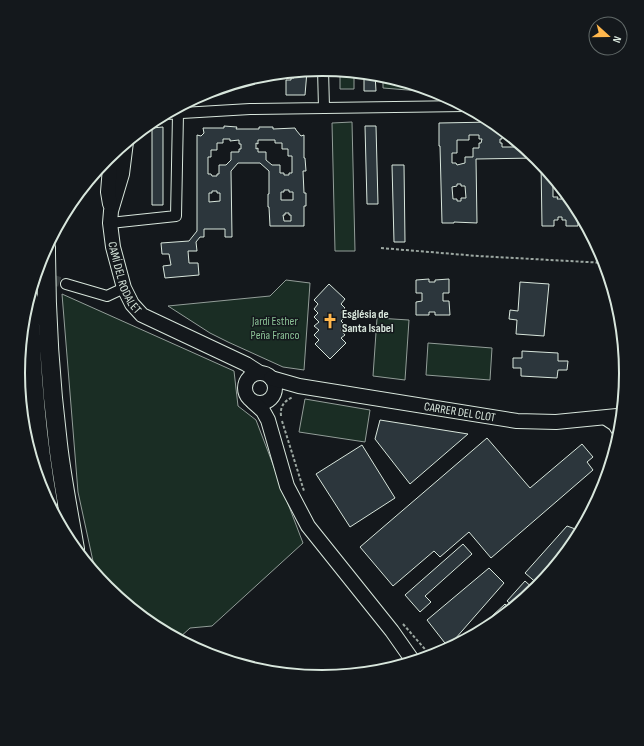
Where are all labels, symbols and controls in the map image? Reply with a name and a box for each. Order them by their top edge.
north arrow [588,16,628,56]
text: N [610,34,624,45]
street label: CAMÍ DEL RODALET [104,241,144,317]
place label: Església de Santa Isabel [342,307,393,336]
church icon: Església de Santa Isabel [321,312,339,330]
park label: Jardí Esther Peña Franco [251,314,299,343]
street label: CARRER DEL CLOT [423,399,497,425]

